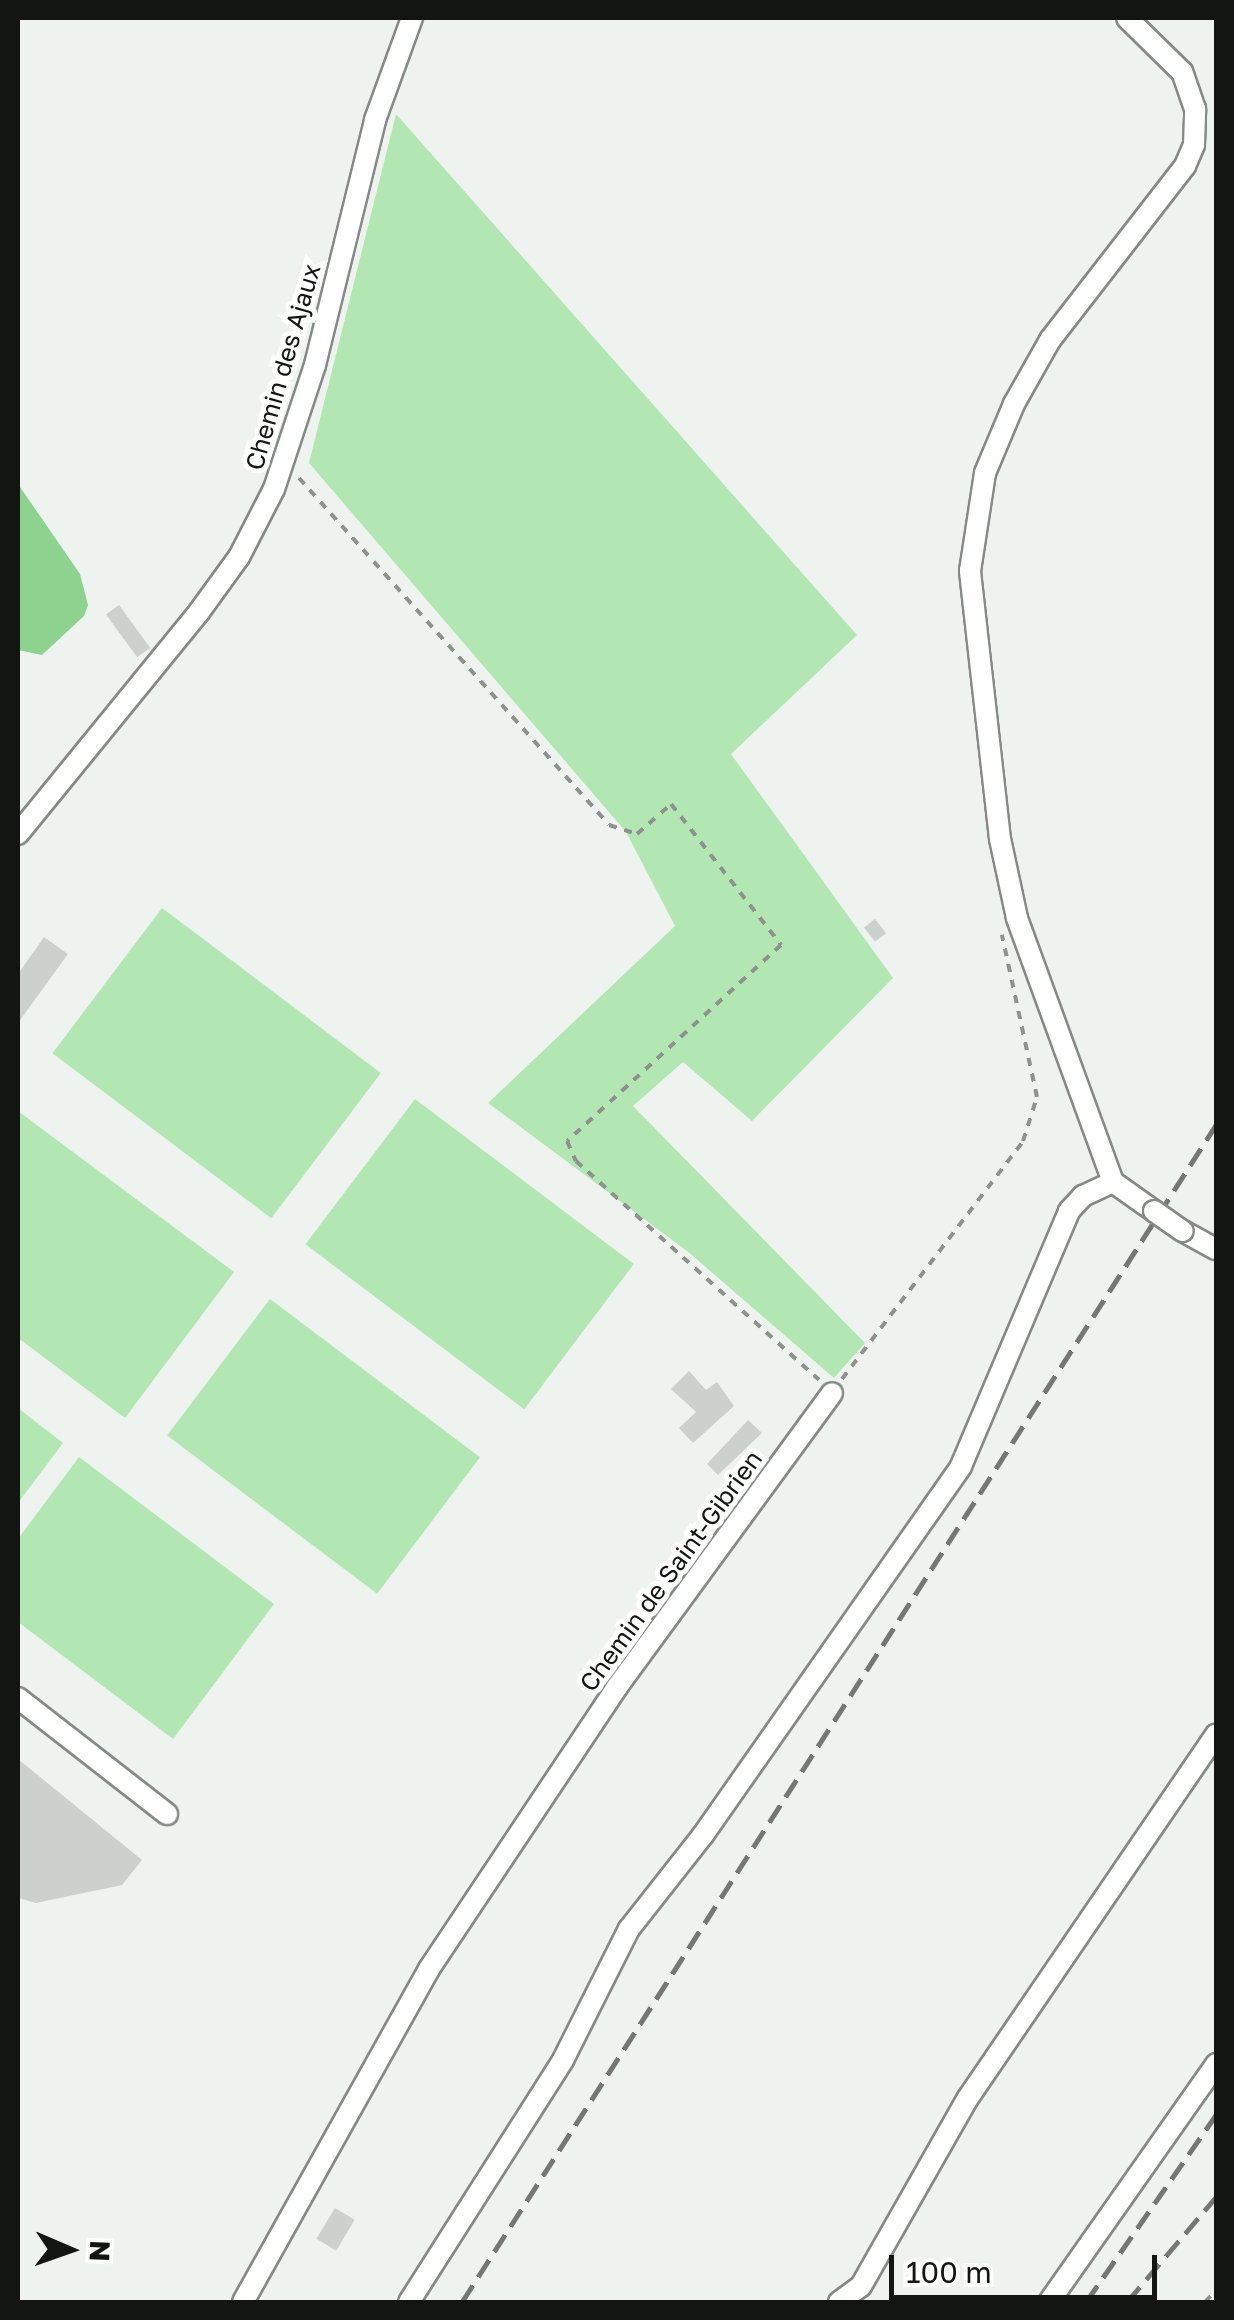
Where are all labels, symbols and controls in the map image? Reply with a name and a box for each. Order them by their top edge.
street label: Chemin des Ajaux [239,260,327,474]
street label: Chemin de Saint-Gibrien [574,1445,768,1697]
north arrow [20,2200,120,2300]
scale bar [894,2235,1162,2297]
text: N [84,2240,117,2262]
text: 100 m [906,2254,992,2290]

